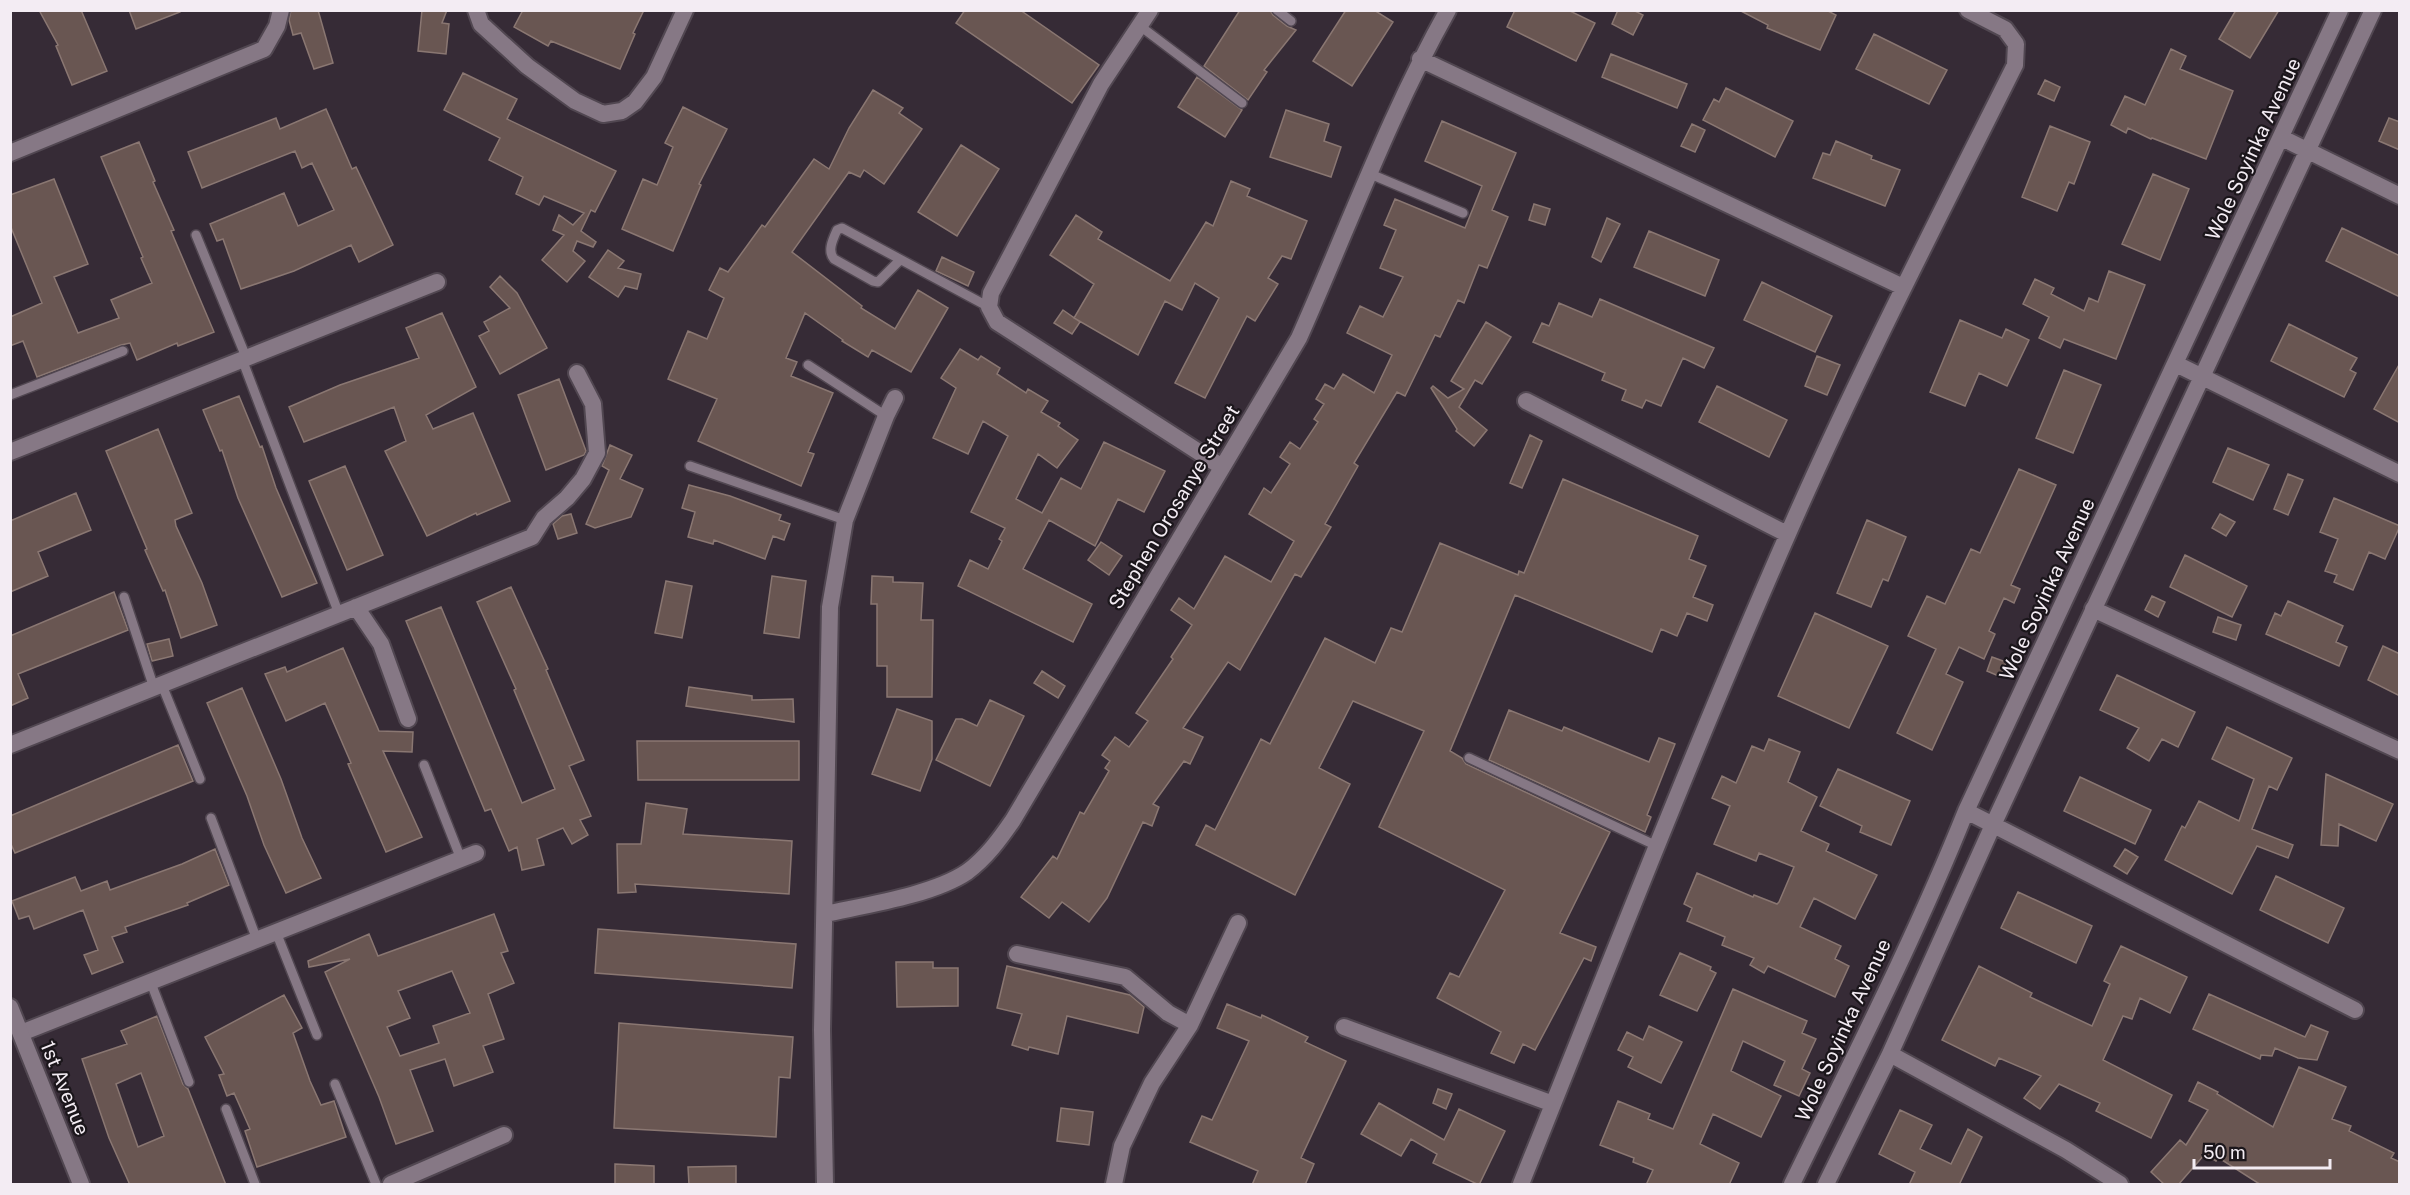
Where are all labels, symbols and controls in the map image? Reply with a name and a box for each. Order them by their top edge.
street label: Wole Soyinka Avenue [2200,54,2306,244]
street label: Stephen Orosanye Street [1103,401,1245,613]
street label: Wole Soyinka Avenue [1994,494,2100,684]
street label: Wole Soyinka Avenue [1790,935,1896,1125]
street label: 1st Avenue [35,1037,95,1139]
scale bar [2194,1132,2330,1170]
text: 50 m [2203,1142,2246,1163]

